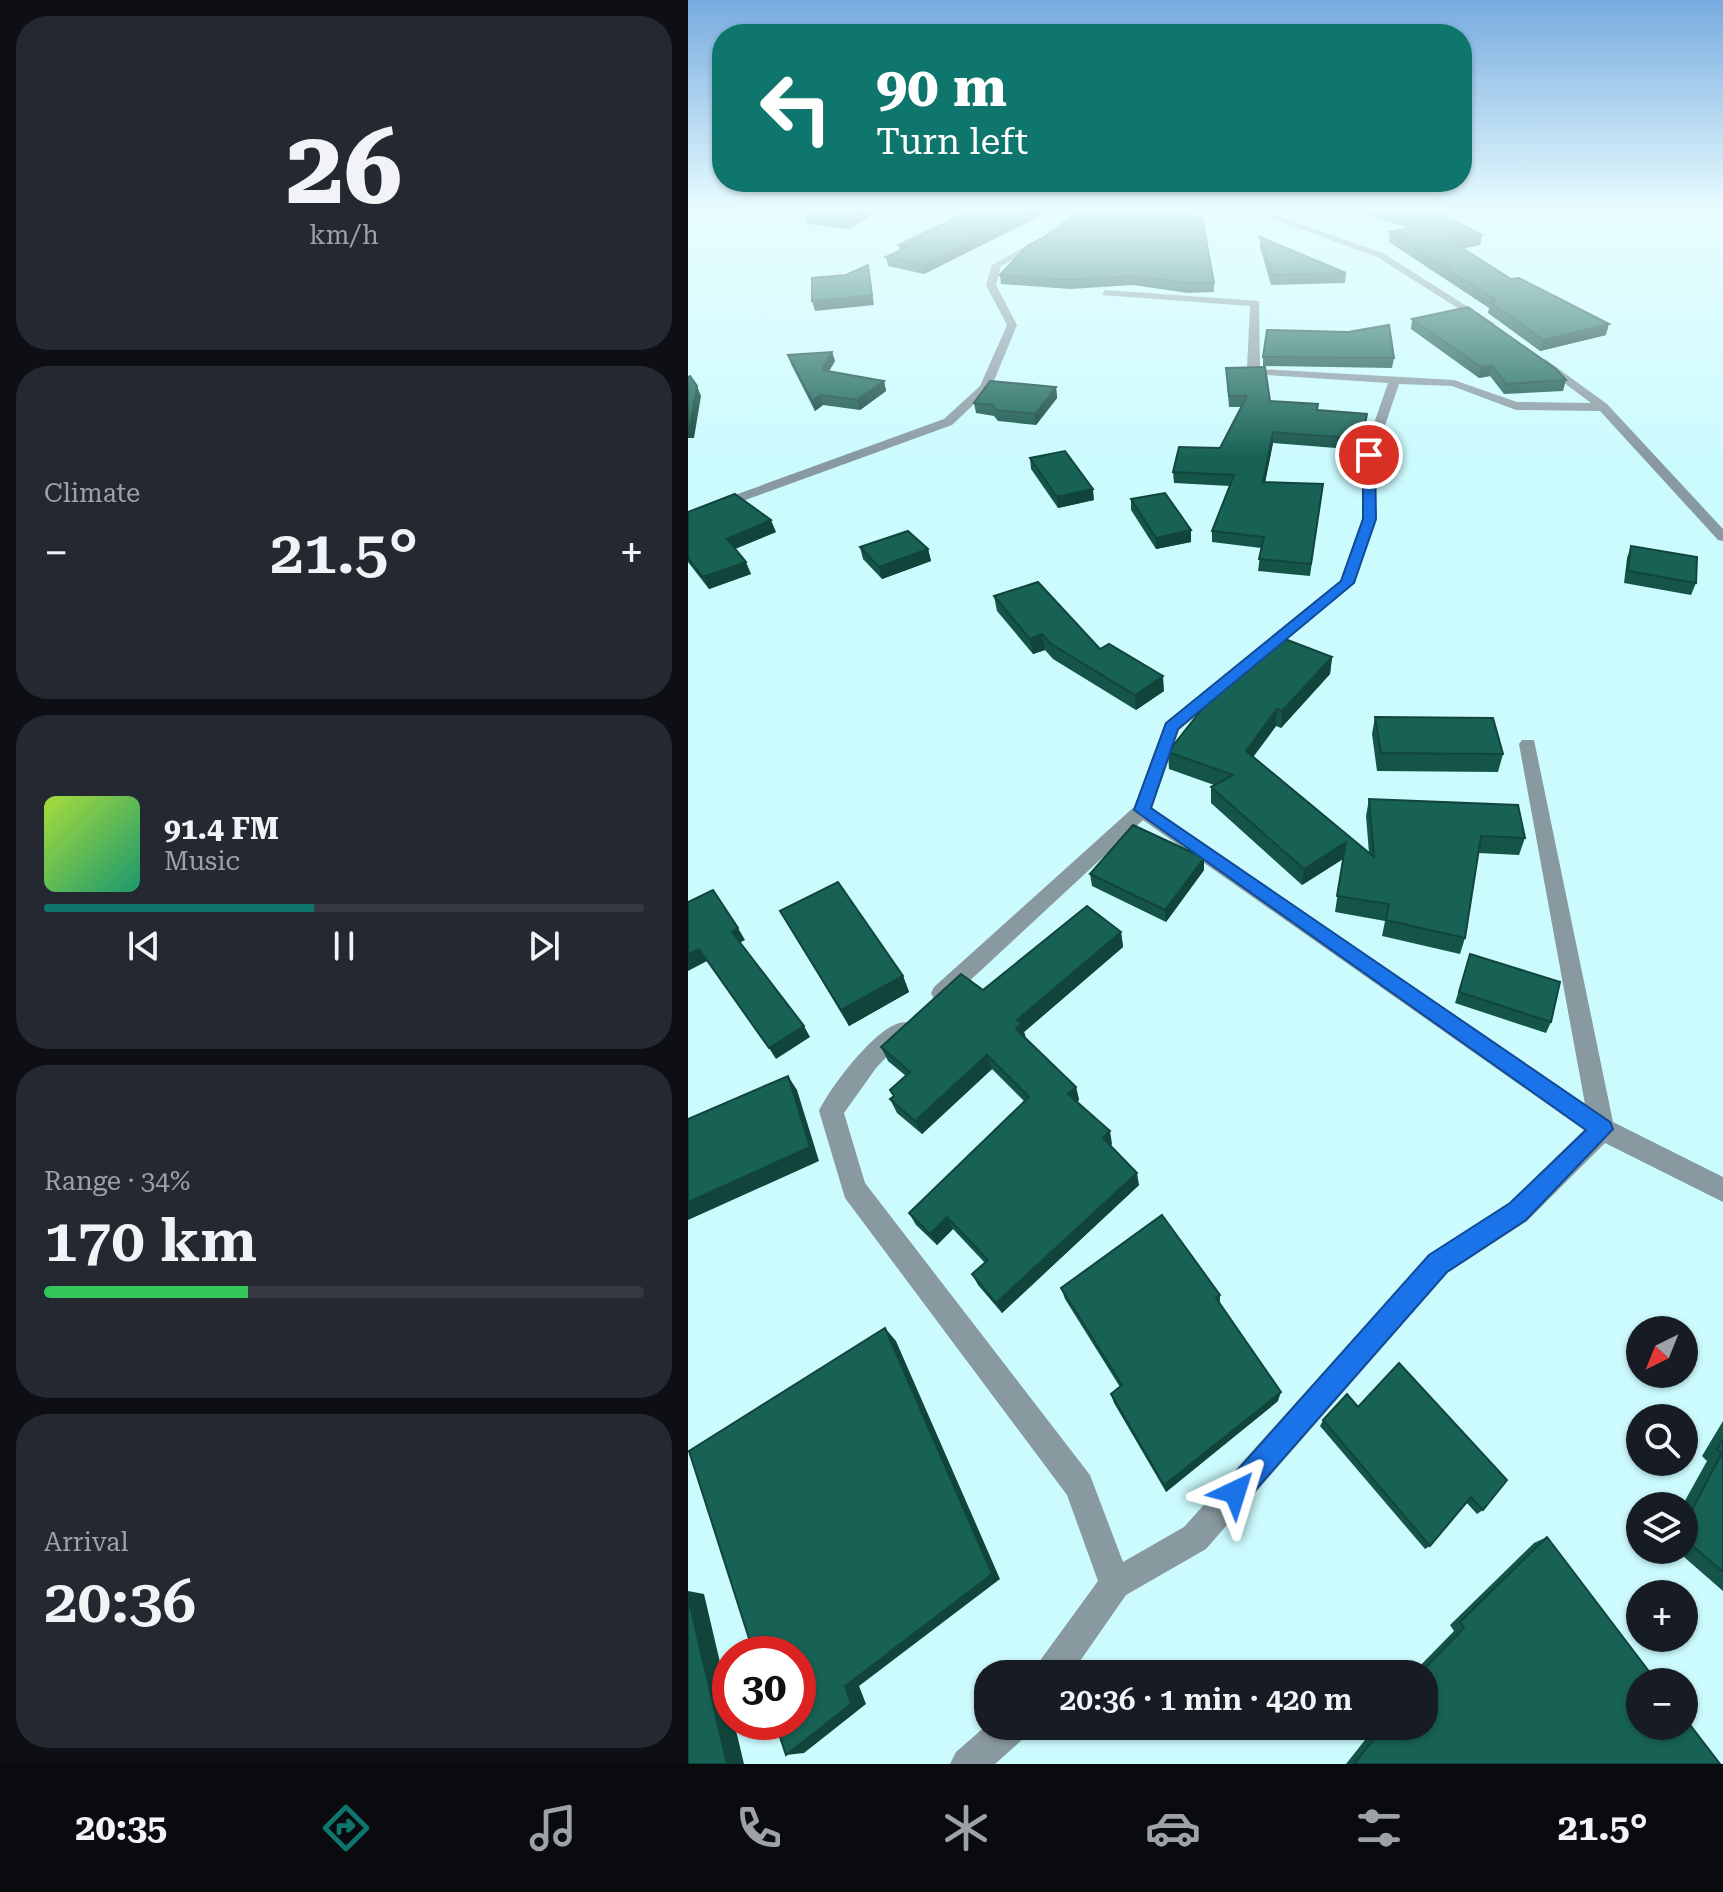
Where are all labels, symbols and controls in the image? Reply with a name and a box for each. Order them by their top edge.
text: 90 m [876,54,1007,120]
icon: left [744,56,848,160]
text: 26 [286,107,402,228]
text: Turn left [876,121,1028,163]
text: km/h [309,220,379,250]
pin [1335,421,1403,489]
icon: arrive [1347,433,1391,477]
text: Climate [44,478,140,508]
text: 21.5° [270,517,418,588]
text: − [44,527,69,579]
text: + [619,527,644,579]
text: 91.4 FM [164,811,279,846]
text: Music [164,846,240,876]
icon: previous [122,924,166,968]
icon: pause [322,924,366,968]
icon: next [522,924,566,968]
text: Range · 34% [44,1166,190,1196]
text: 170 km [44,1205,257,1276]
north arrow [1626,1316,1698,1388]
map controls [1626,1316,1698,1740]
button: search [1626,1404,1698,1476]
position arrow [1193,1450,1277,1534]
button: layers [1626,1492,1698,1564]
text: Arrival [44,1527,129,1557]
text: 20:36 [44,1566,196,1637]
button: + [1626,1580,1698,1652]
speed limit sign: 30 [712,1636,816,1740]
button: − [1626,1668,1698,1740]
text: 20:36 · 1 min · 420 m [1060,1682,1352,1717]
icon: directions [318,1800,374,1856]
icon: music [525,1800,581,1856]
icon: phone [731,1800,787,1856]
icon: climate [938,1800,994,1856]
icon: car [1145,1800,1201,1856]
icon: filters [1351,1800,1407,1856]
text: 20:35 [75,1807,167,1849]
text: 21.5° [1558,1807,1648,1849]

